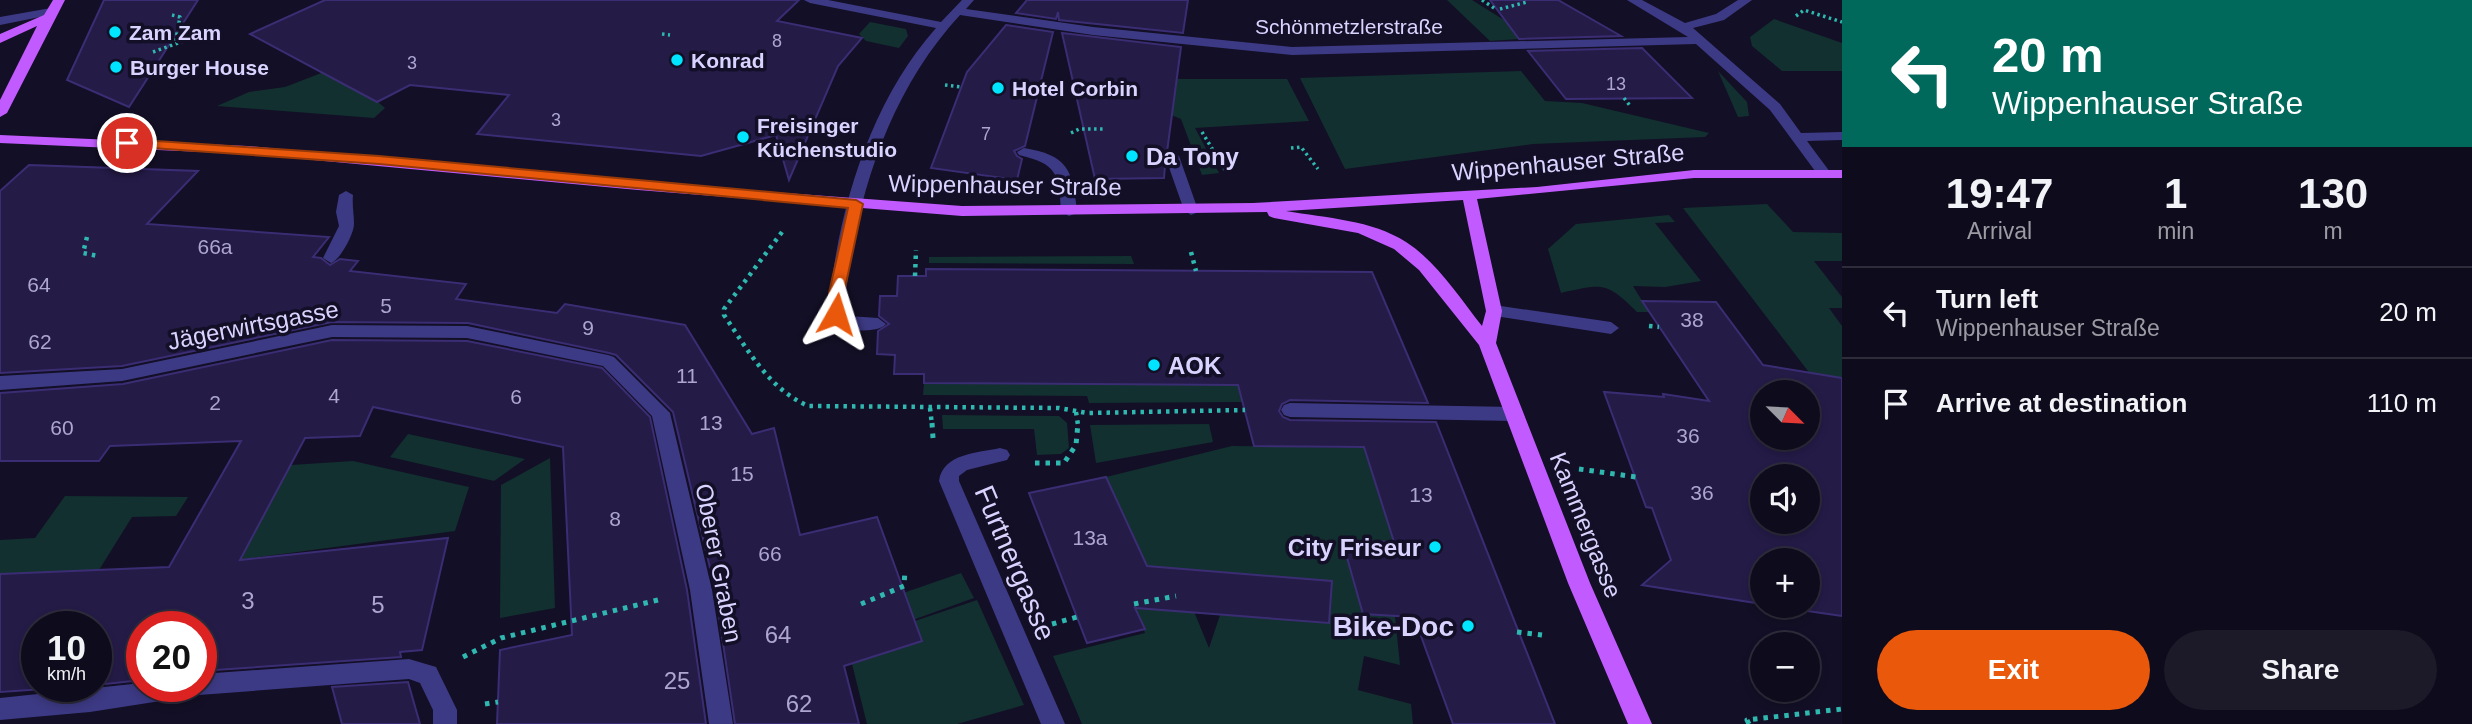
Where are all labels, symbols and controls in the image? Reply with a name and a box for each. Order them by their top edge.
street label: Schönmetzlerstraße [1255,15,1443,38]
place label: Zam Zam [129,21,221,44]
marker: Zam Zam [107,24,123,40]
icon: left [1877,28,1968,119]
text: 20 m [1992,28,2104,82]
house number: 8 [772,31,782,51]
place label: Konrad [691,49,765,72]
marker: Konrad [669,52,685,68]
house number: 3 [407,53,417,73]
place label: Burger House [130,56,269,79]
marker: Burger House [108,59,124,75]
house number: 13 [1606,74,1626,94]
place label: Hotel Corbin [1012,77,1138,100]
marker: Hotel Corbin [990,80,1006,96]
text: Wippenhauser Straße [1992,85,2303,121]
house number: 3 [551,110,561,130]
pin [97,113,157,173]
place label: Freisinger Küchenstudio [757,114,897,161]
icon: arrive [108,124,146,162]
house number: 7 [981,124,991,144]
marker: Freisinger Küchenstudio [735,129,751,145]
street label: Wippenhauser Straße [1451,138,1685,186]
place label: Da Tony [1146,143,1240,170]
marker: Da Tony [1124,148,1140,164]
street label: Wippenhauser Straße [888,169,1122,201]
text: 19:47 [1946,170,2053,217]
text: 1 [2164,170,2187,217]
text: 130 [2298,170,2368,217]
text: Arrival [1967,218,2032,244]
text: min [2157,218,2194,244]
text: m [2324,218,2343,244]
house number: 66a [197,235,233,258]
house number: 64 [27,273,51,296]
position arrow [799,277,873,351]
text: Turn left [1936,284,2038,314]
house number: 5 [380,294,392,317]
icon: left [1877,294,1915,332]
street label: Jägerwirtsgasse [165,295,341,355]
text: 20 m [2379,297,2437,327]
house number: 38 [1680,308,1704,331]
text: Wippenhauser Straße [1936,315,2160,341]
house number: 9 [582,316,594,339]
house number: 62 [28,330,52,353]
place label: AOK [1168,352,1222,379]
marker: AOK [1146,357,1162,373]
house number: 11 [676,364,698,387]
north arrow [1750,380,1820,450]
map controls [1750,380,1820,702]
house number: 4 [328,384,340,407]
house number: 6 [510,385,522,408]
icon: arrive [1877,385,1915,423]
text: Arrive at destination [1936,388,2187,418]
text: 110 m [2367,388,2437,418]
house number: 2 [209,391,221,414]
house number: 13 [699,411,723,434]
house number: 60 [50,416,74,439]
house number: 36 [1676,424,1700,447]
street label: Kammergasse [1545,448,1627,602]
house number: 15 [730,462,754,485]
button: sound [1750,464,1820,534]
street label: Oberer Graben [690,481,748,645]
street label: Furtnergasse [969,481,1061,645]
house number: 36 [1690,481,1714,504]
house number: 13 [1409,483,1433,506]
house number: 8 [609,507,621,530]
house number: 13a [1072,526,1108,549]
place label: City Friseur [1288,534,1421,561]
marker: City Friseur [1427,539,1443,555]
house number: 66 [758,542,782,565]
button: + [1750,548,1820,618]
house number: 3 [241,587,255,614]
house number: 5 [371,591,385,618]
speed limit sign: 20 [126,611,217,702]
place label: Bike-Doc [1333,611,1454,642]
marker: Bike-Doc [1460,618,1476,634]
house number: 64 [765,621,791,648]
text: 10 [47,628,86,667]
button: Exit [1877,630,2150,710]
button: Share [2164,630,2437,710]
button: − [1750,632,1820,702]
text: km/h [47,664,86,684]
house number: 25 [664,667,690,694]
house number: 62 [786,690,812,717]

